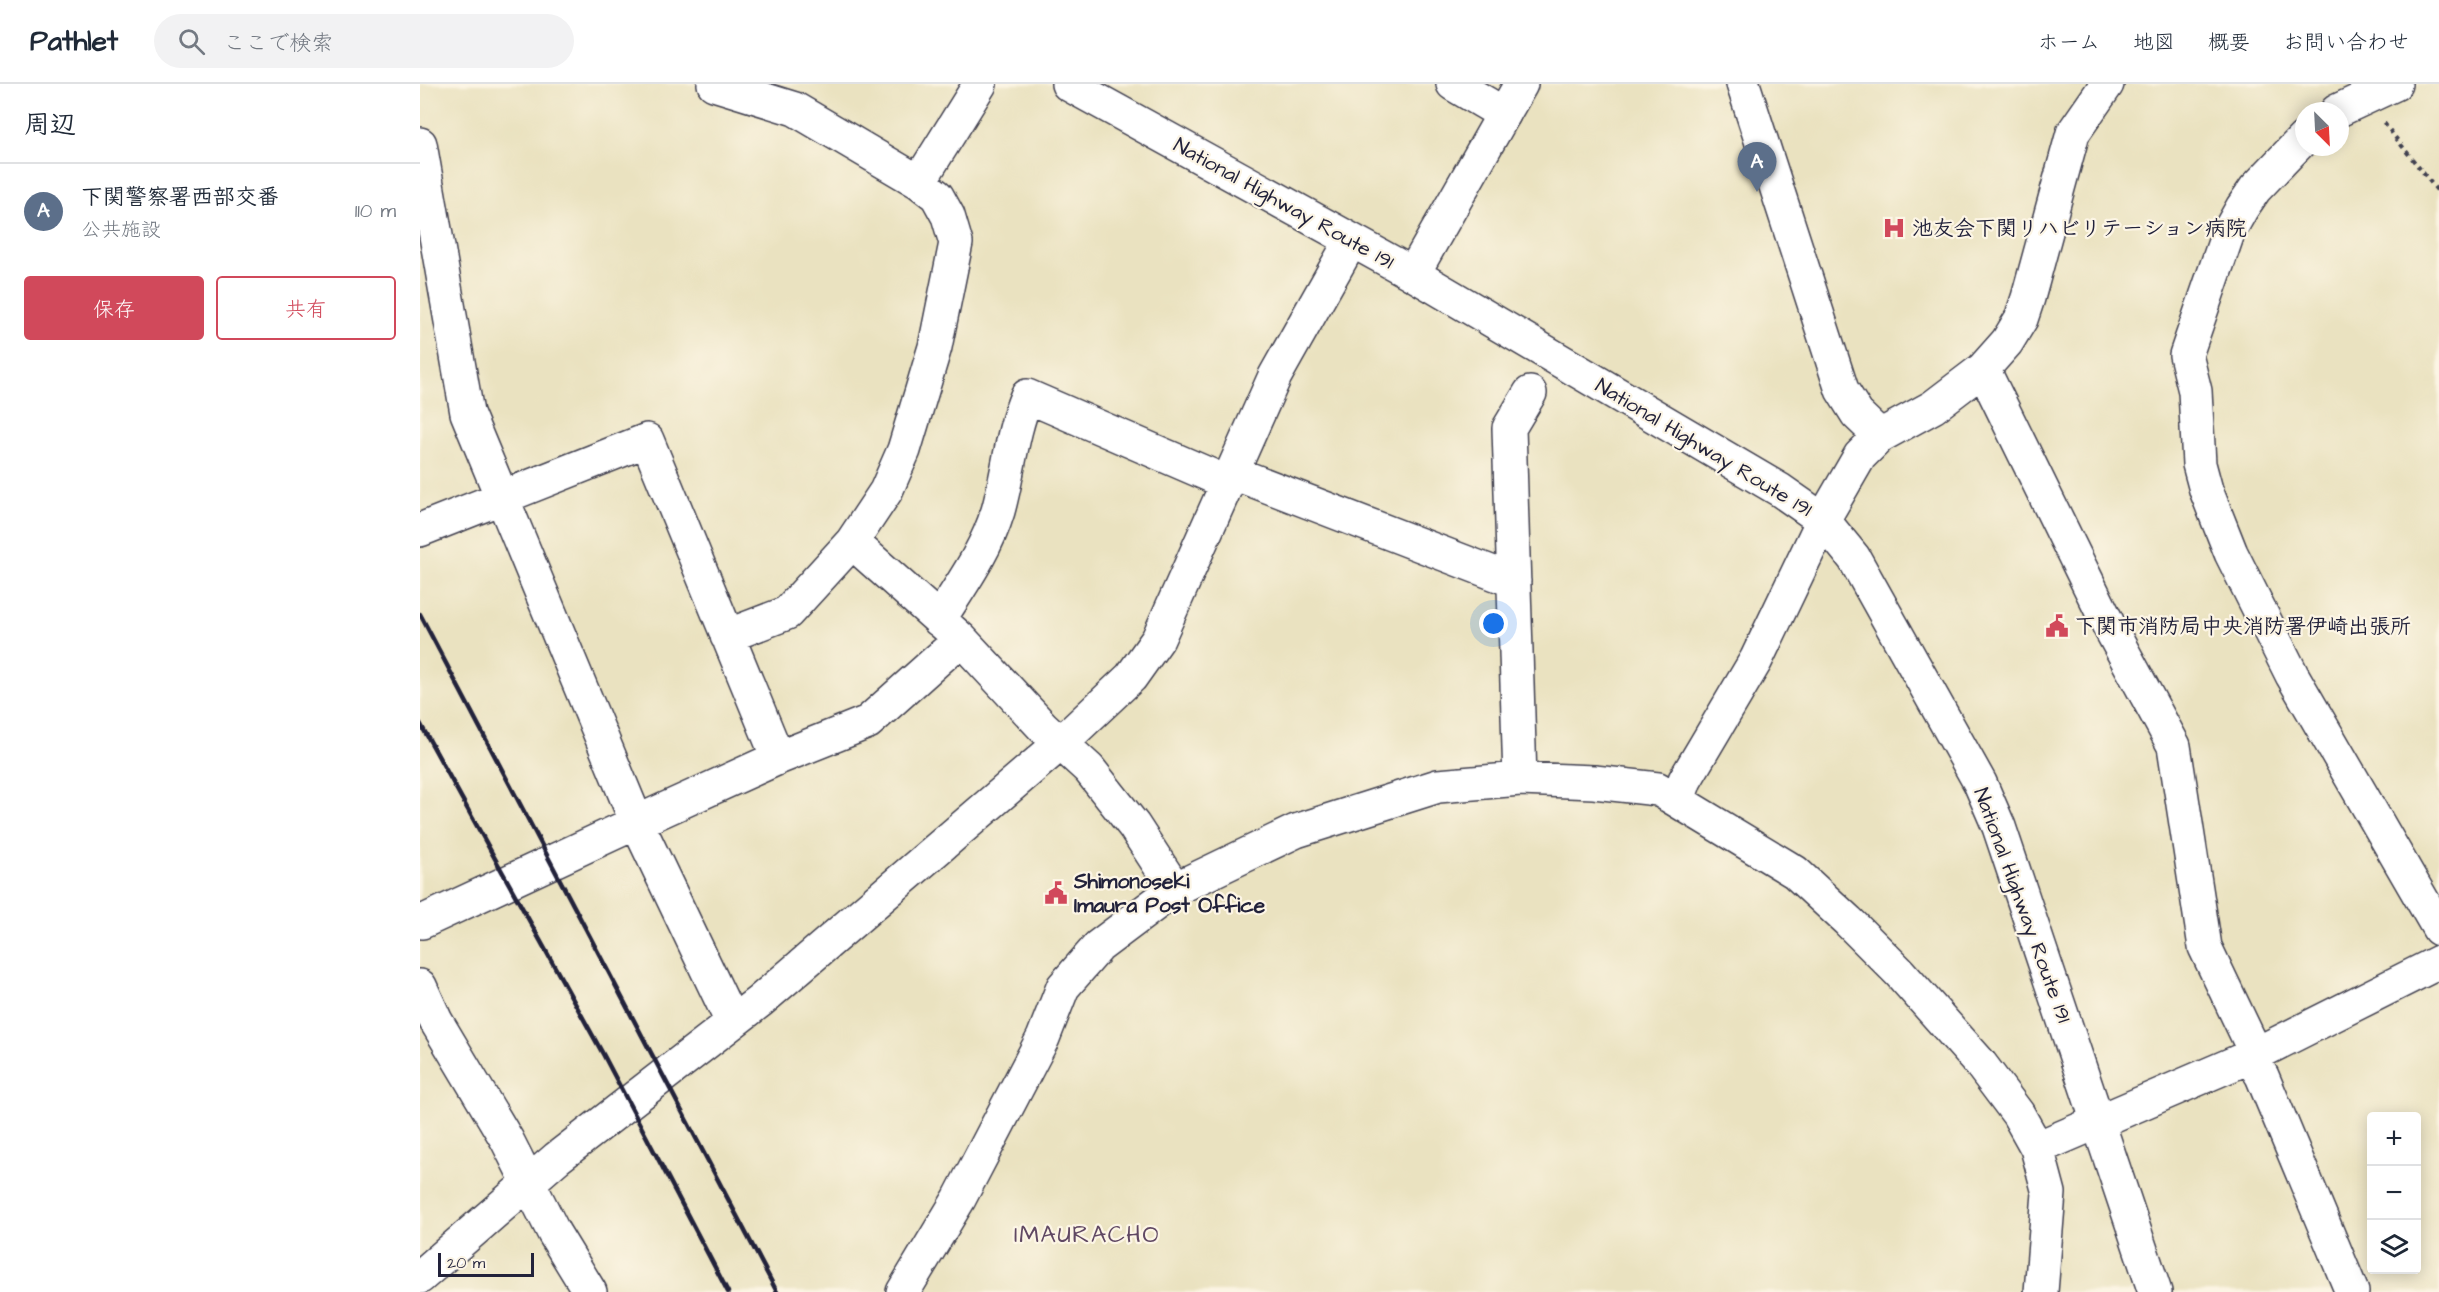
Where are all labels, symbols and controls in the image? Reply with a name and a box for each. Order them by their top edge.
search box [154,14,574,68]
text: Pathlet [30,22,118,61]
icon: search [175,25,208,58]
text: ここで検索 [223,28,333,59]
text: ホーム [2038,28,2100,57]
text: 地図 [2133,28,2175,57]
text: 概要 [2208,28,2250,57]
text: お問い合わせ [2283,28,2409,57]
north arrow [2295,102,2349,156]
text: 周辺 [24,107,76,143]
street label: National Highway Route 191 [1167,131,1400,278]
pin: A [1738,142,1776,192]
text: 下関警察署西部交番 [81,182,279,213]
text: A [37,197,50,225]
text: 110 m [355,197,396,225]
place label: 池友会下関リハビリテーション病院 [1912,214,2247,243]
hospital icon: 池友会下関リハビリテーション病院 [1881,215,1907,241]
text: 公共施設 [81,216,161,244]
button: 保存 [24,276,204,340]
button: 共有 [216,276,396,340]
street label: National Highway Route 191 [1589,371,1818,526]
your location [1479,609,1508,638]
place label: 下関市消防局中央消防署伊崎出張所 [2075,612,2411,641]
public building icon: 下関市消防局中央消防署伊崎出張所 [2044,613,2070,639]
street label: National Highway Route 191 [1965,784,2079,1028]
place label: Shimonoseki Imaura Post Office [1073,867,1266,920]
public building icon: Shimonoseki Imaura Post Office [1043,880,1069,906]
map controls [2367,1112,2421,1274]
button: + [2367,1112,2421,1166]
button: − [2367,1166,2421,1220]
district label: IMAURACHO [1014,1218,1160,1252]
button: layers [2367,1220,2421,1274]
scale bar [438,1250,534,1278]
text: 20 m [447,1252,485,1274]

